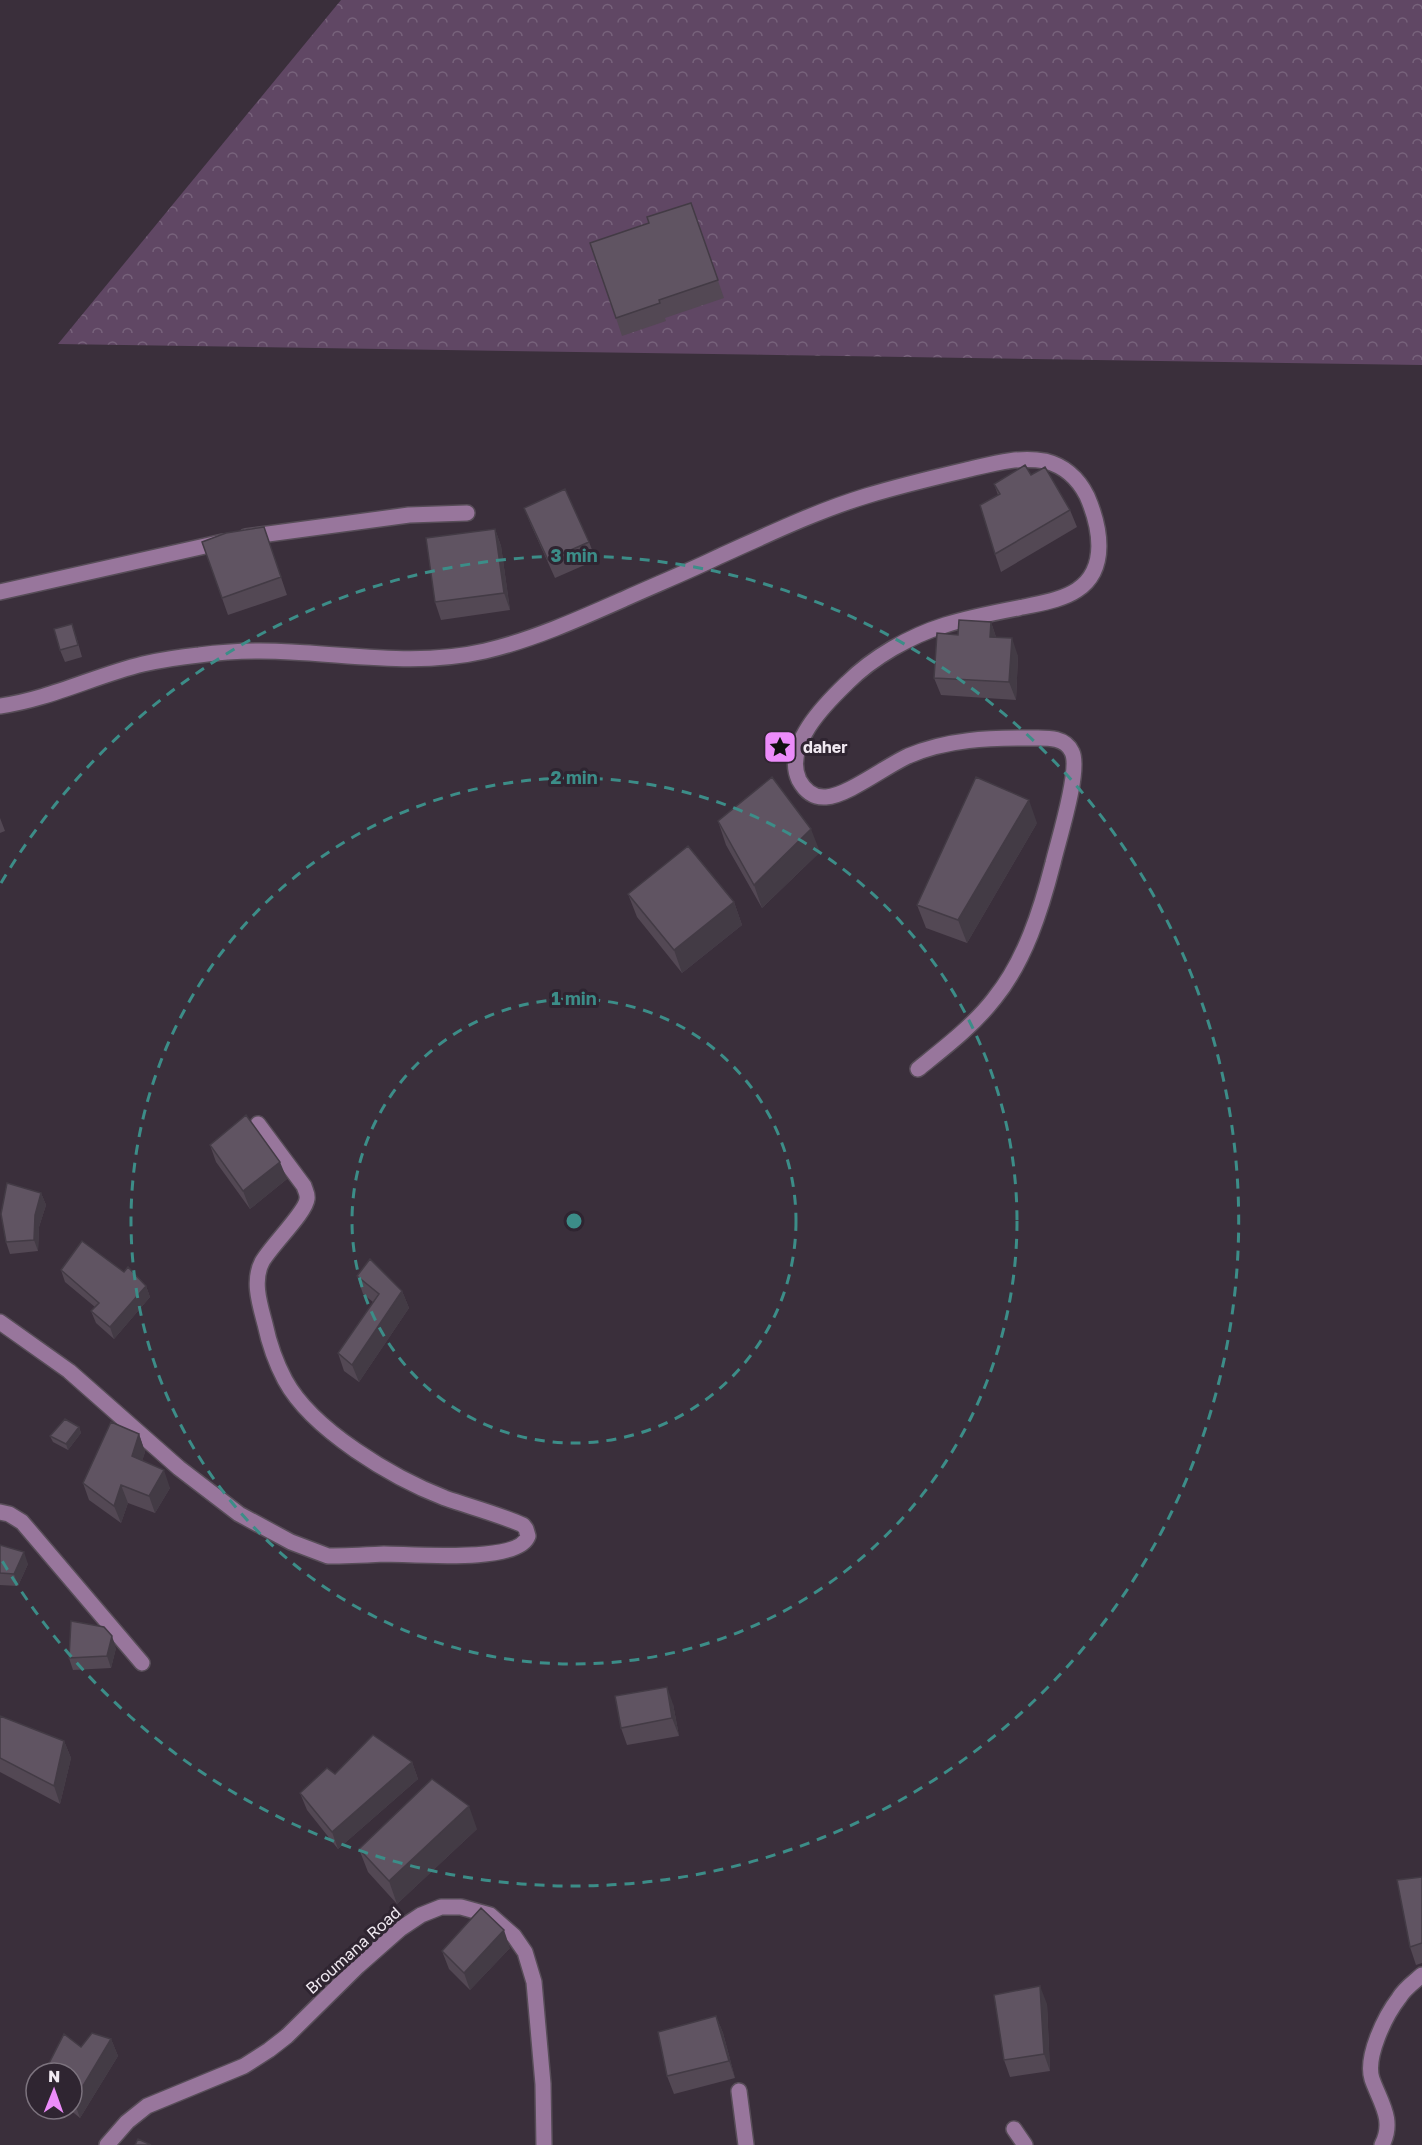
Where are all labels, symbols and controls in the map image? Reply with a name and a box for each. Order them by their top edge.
text: 3 min [550,544,598,566]
place icon: daher [762,729,798,765]
place label: daher [803,737,847,757]
text: 2 min [550,766,598,788]
text: 1 min [551,987,597,1009]
centre of rings [564,1211,584,1231]
street label: Broumana Road [301,1902,405,1998]
north arrow [24,2061,84,2121]
text: N [48,2066,61,2086]

